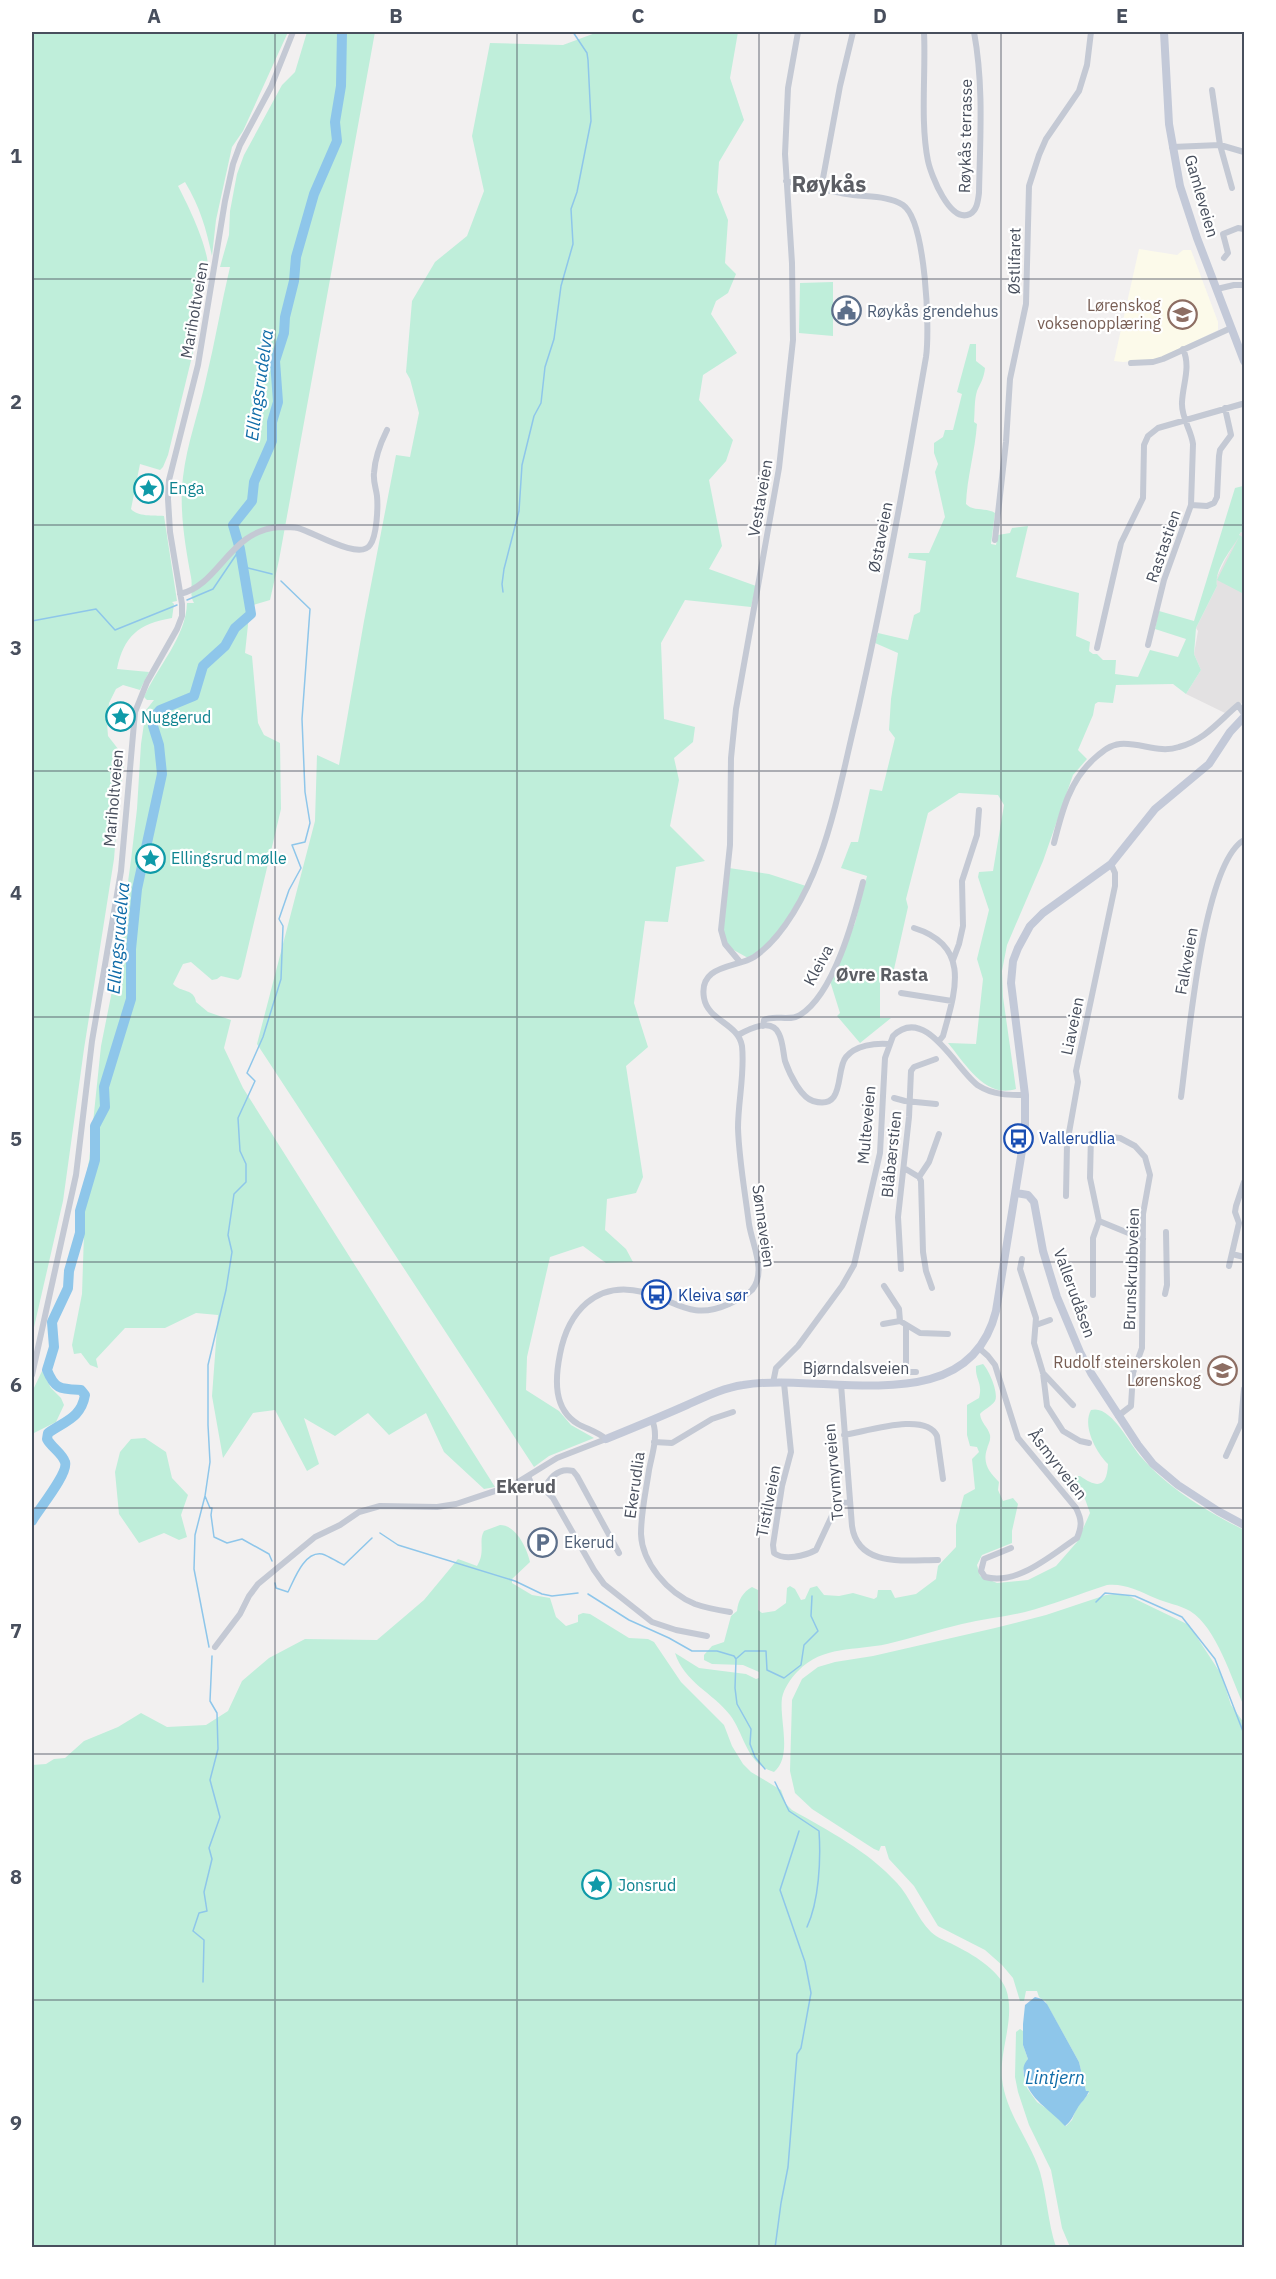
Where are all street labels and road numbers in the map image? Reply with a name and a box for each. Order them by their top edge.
street label: Røykås terrasse [954,78,976,193]
street label: Gamleveien [1181,152,1223,240]
street label: Østlifaret [1003,227,1025,295]
street label: Mariholtveien [176,260,212,360]
street label: Vestaveien [743,458,777,538]
street label: Østaveien [863,500,897,574]
street label: Rastastien [1141,507,1185,585]
street label: Mariholtveien [99,748,127,848]
street label: Falkveien [1170,926,1202,996]
street label: Kleiva [799,941,837,989]
street label: Liaveien [1056,995,1088,1057]
street label: Multeveien [853,1085,879,1165]
street label: Blåbærstien [876,1109,906,1199]
street label: Sønnaveien [748,1183,780,1269]
street label: Brunskrubbveien [1119,1207,1143,1331]
street label: Vallerudåsen [1050,1246,1100,1340]
street label: Bjørndalsveien [803,1358,909,1378]
street label: Torvmyrveien [819,1423,847,1521]
street label: Åsmyrveien [1024,1424,1093,1503]
street label: Ekerudlia [619,1450,649,1520]
street label: Tistilveien [751,1463,785,1539]

